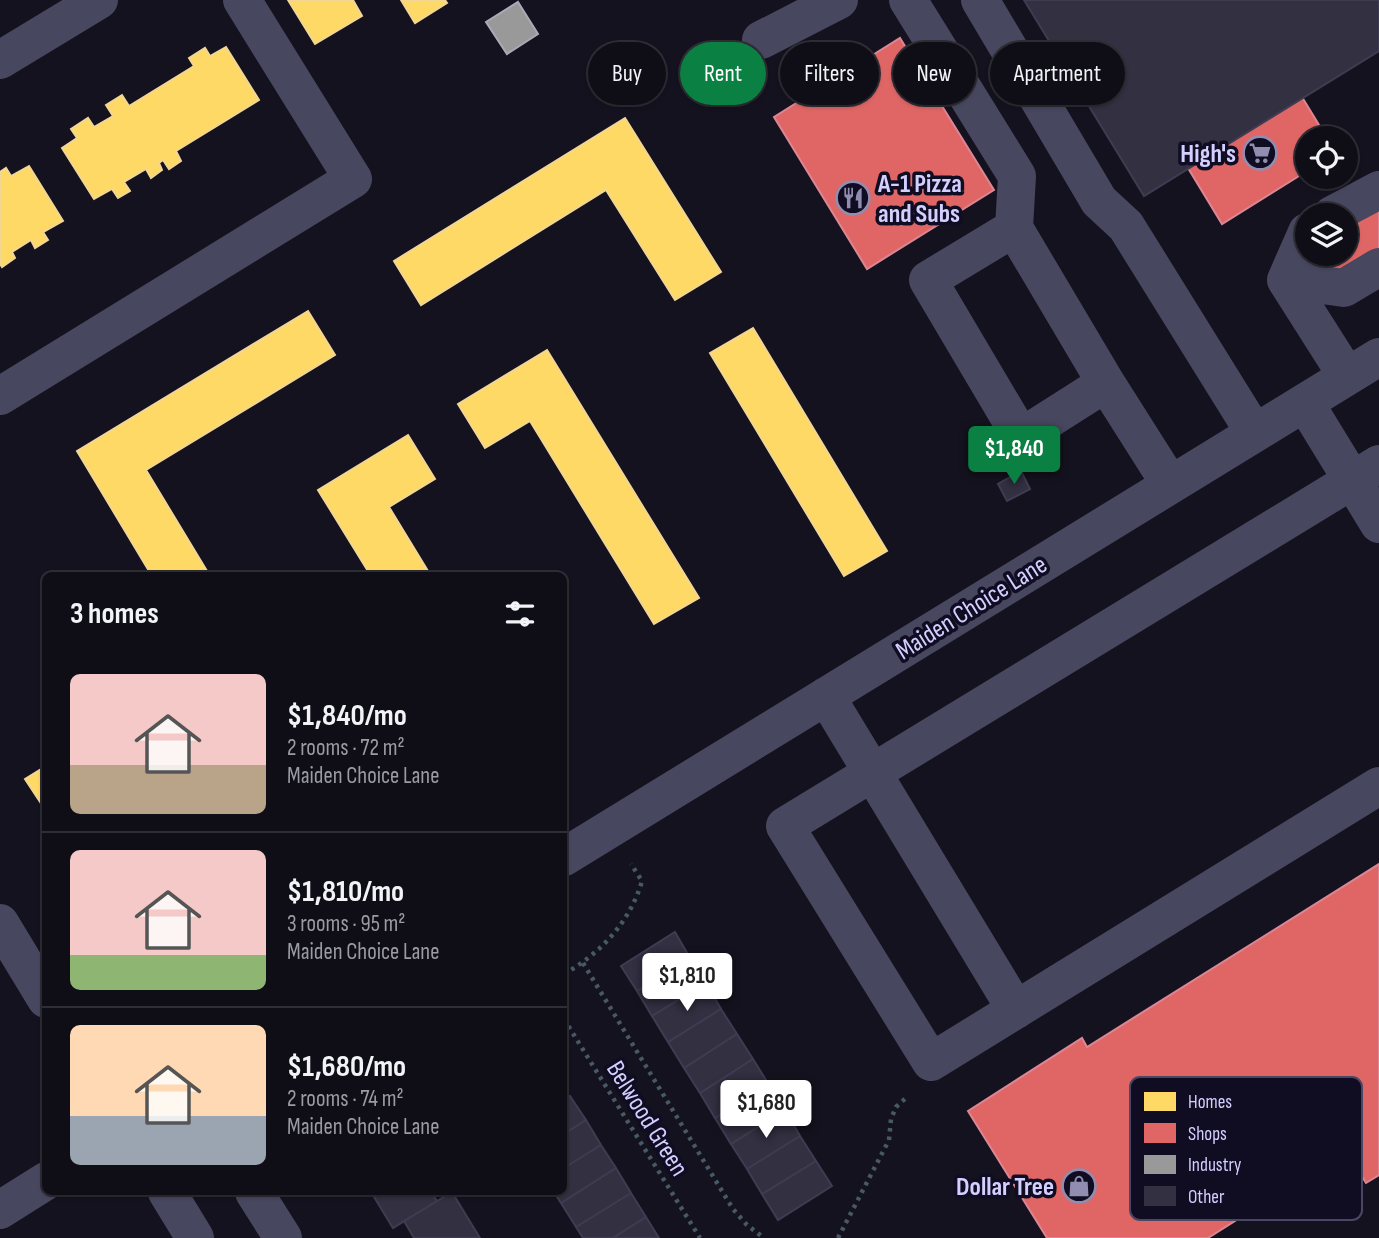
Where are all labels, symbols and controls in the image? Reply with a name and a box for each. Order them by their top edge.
chip: Buy [588,42,666,105]
chip: Rent [680,42,766,105]
chip: Filters [780,42,879,105]
chip: New [893,42,976,105]
chip: Apartment [990,42,1125,105]
map controls [1295,126,1358,266]
button: locate [1295,126,1358,189]
supermarket icon: High's [1241,134,1279,172]
place label: High's [1180,139,1236,170]
place label: A-1 Pizza and Subs [877,169,962,230]
restaurant icon: A-1 Pizza and Subs [834,179,872,217]
button: layers [1295,203,1358,266]
pin: $1,840 [957,426,1071,486]
text: $1,840 [984,435,1044,463]
street label: Maiden Choice Lane [891,549,1053,667]
icon: filters [501,595,539,633]
text: 3 homes [70,596,159,632]
text: $1,840/mo [287,698,407,734]
icon: home [126,702,210,786]
text: 2 rooms · 72 m² [287,734,405,762]
text: Maiden Choice Lane [287,762,439,790]
text: $1,810/mo [287,874,404,910]
icon: home [126,878,210,962]
text: 3 rooms · 95 m² [287,910,406,938]
text: Maiden Choice Lane [287,938,439,966]
pin: $1,810 [630,954,744,1013]
text: $1,810 [658,962,716,990]
text: $1,680/mo [287,1049,406,1085]
icon: home [126,1053,210,1137]
street label: Belwood Green [599,1055,694,1182]
legend [1130,1077,1362,1220]
pin: $1,680 [709,1080,823,1140]
text: 2 rooms · 74 m² [287,1085,404,1113]
text: $1,680 [736,1089,796,1117]
text: Homes [1188,1091,1232,1114]
text: Maiden Choice Lane [287,1113,439,1141]
text: Shops [1188,1123,1227,1146]
text: Industry [1188,1154,1242,1177]
shop icon: Dollar Tree [1060,1167,1098,1205]
place label: Dollar Tree [956,1172,1054,1203]
text: Other [1188,1186,1225,1209]

